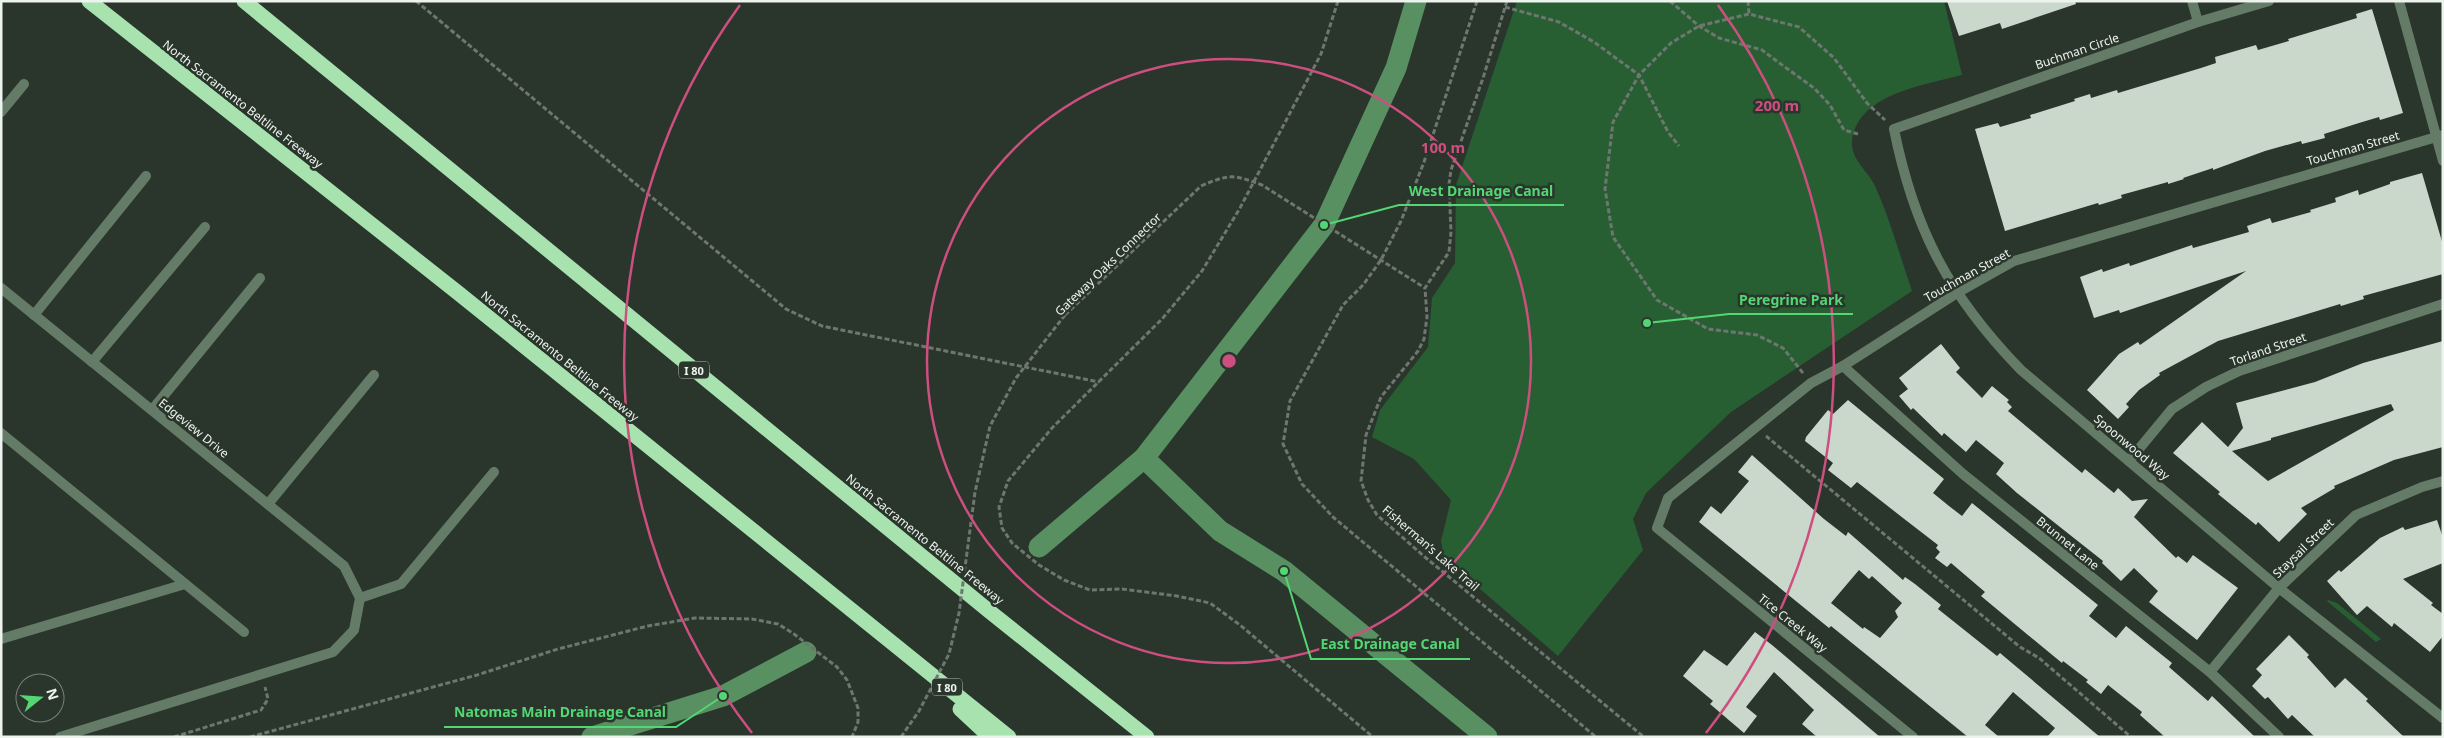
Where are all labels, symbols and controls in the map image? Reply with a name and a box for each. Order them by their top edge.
street label: Buchman Circle [2033,29,2122,73]
street label: North Sacramento Beltline Freeway [159,36,327,172]
text: 200 m [1755,95,1799,115]
street label: Touchman Street [2305,126,2402,169]
text: 100 m [1421,137,1465,157]
callout: West Drainage Canal [1399,176,1564,205]
text: West Drainage Canal [1409,181,1553,200]
street label: Gateway Oaks Connector [1051,209,1165,319]
street label: Touchman Street [1921,244,2014,306]
callout: Peregrine Park [1729,285,1853,314]
street label: North Sacramento Beltline Freeway [477,287,643,426]
text: Peregrine Park [1739,290,1843,309]
street label: Torland Street [2228,328,2309,370]
centre of rings [1220,352,1238,370]
road number: I 80 [679,362,709,378]
street label: Edgeview Drive [155,394,233,462]
street label: Spoonwood Way [2090,410,2174,484]
street label: North Sacramento Beltline Freeway [842,470,1008,609]
street label: Fisherman’s Lake Trail [1379,501,1483,595]
street label: Brunnet Lane [2033,512,2103,574]
street label: Staysail Street [2269,514,2338,582]
street label: Tice Creek Way [1755,590,1832,657]
callout: East Drainage Canal [1311,630,1470,659]
text: East Drainage Canal [1320,634,1460,653]
north arrow [15,673,65,723]
road number: I 80 [932,679,962,696]
text: N [42,686,64,702]
callout: Natomas Main Drainage Canal [444,698,676,727]
text: Natomas Main Drainage Canal [454,702,666,721]

